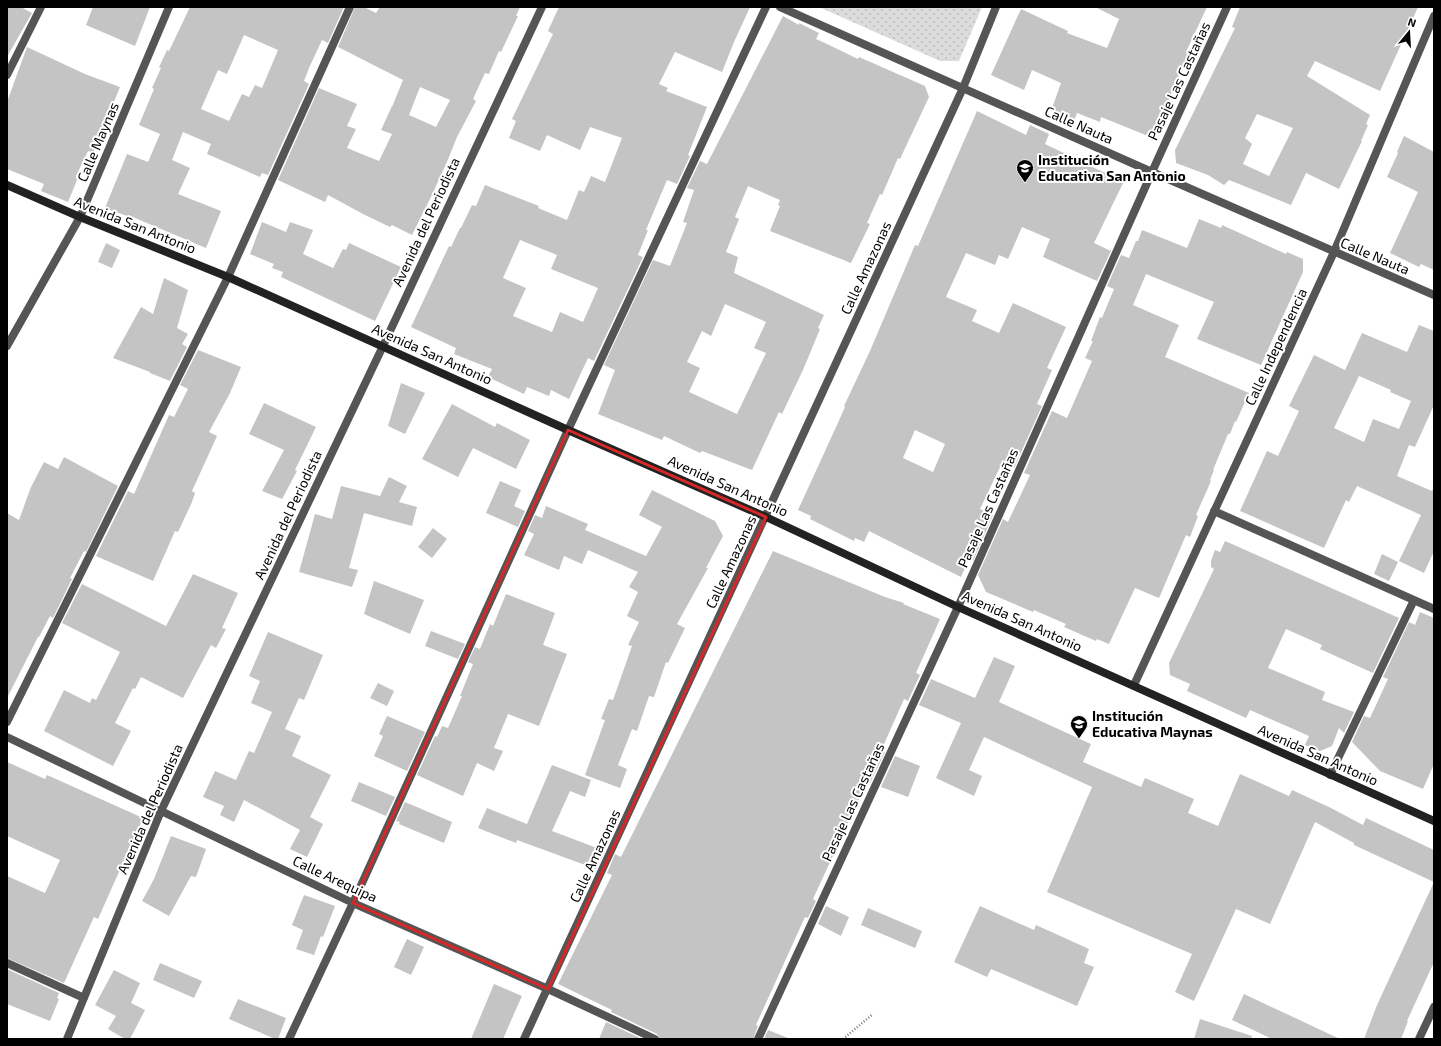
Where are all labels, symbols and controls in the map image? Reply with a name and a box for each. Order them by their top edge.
north arrow [1389,12,1429,52]
text: N [1406,15,1418,29]
street label: Pasaje Las Castañas [1144,19,1213,143]
street label: Calle Maynas [73,99,122,184]
street label: Calle Nauta [1042,102,1116,147]
place label: Institución Educativa San Antonio [1038,151,1186,184]
street label: Avenida del Periodista [388,155,463,289]
school or university icon: Institución Educativa San Antonio [1015,158,1035,183]
street label: Avenida San Antonio [72,192,199,257]
street label: Calle Amazonas [837,218,895,317]
street label: Calle Nauta [1338,233,1412,278]
street label: Calle Independencia [1241,285,1310,408]
street label: Avenida San Antonio [369,319,495,388]
street label: Pasaje Las Castañas [954,446,1021,570]
street label: Avenida del Periodista [250,448,325,582]
street label: Avenida San Antonio [665,451,791,520]
street label: Calle Amazonas [702,512,760,611]
street label: Avenida San Antonio [959,586,1085,655]
place label: Institución Educativa Maynas [1092,707,1213,740]
school or university icon: Institución Educativa Maynas [1069,714,1089,739]
street label: Avenida San Antonio [1255,720,1381,789]
street label: Pasaje Las Castañas [818,740,887,864]
street label: Avenida del Periodista [113,741,186,876]
street label: Calle Amazonas [566,806,624,905]
street label: Calle Arequipa [290,852,380,906]

